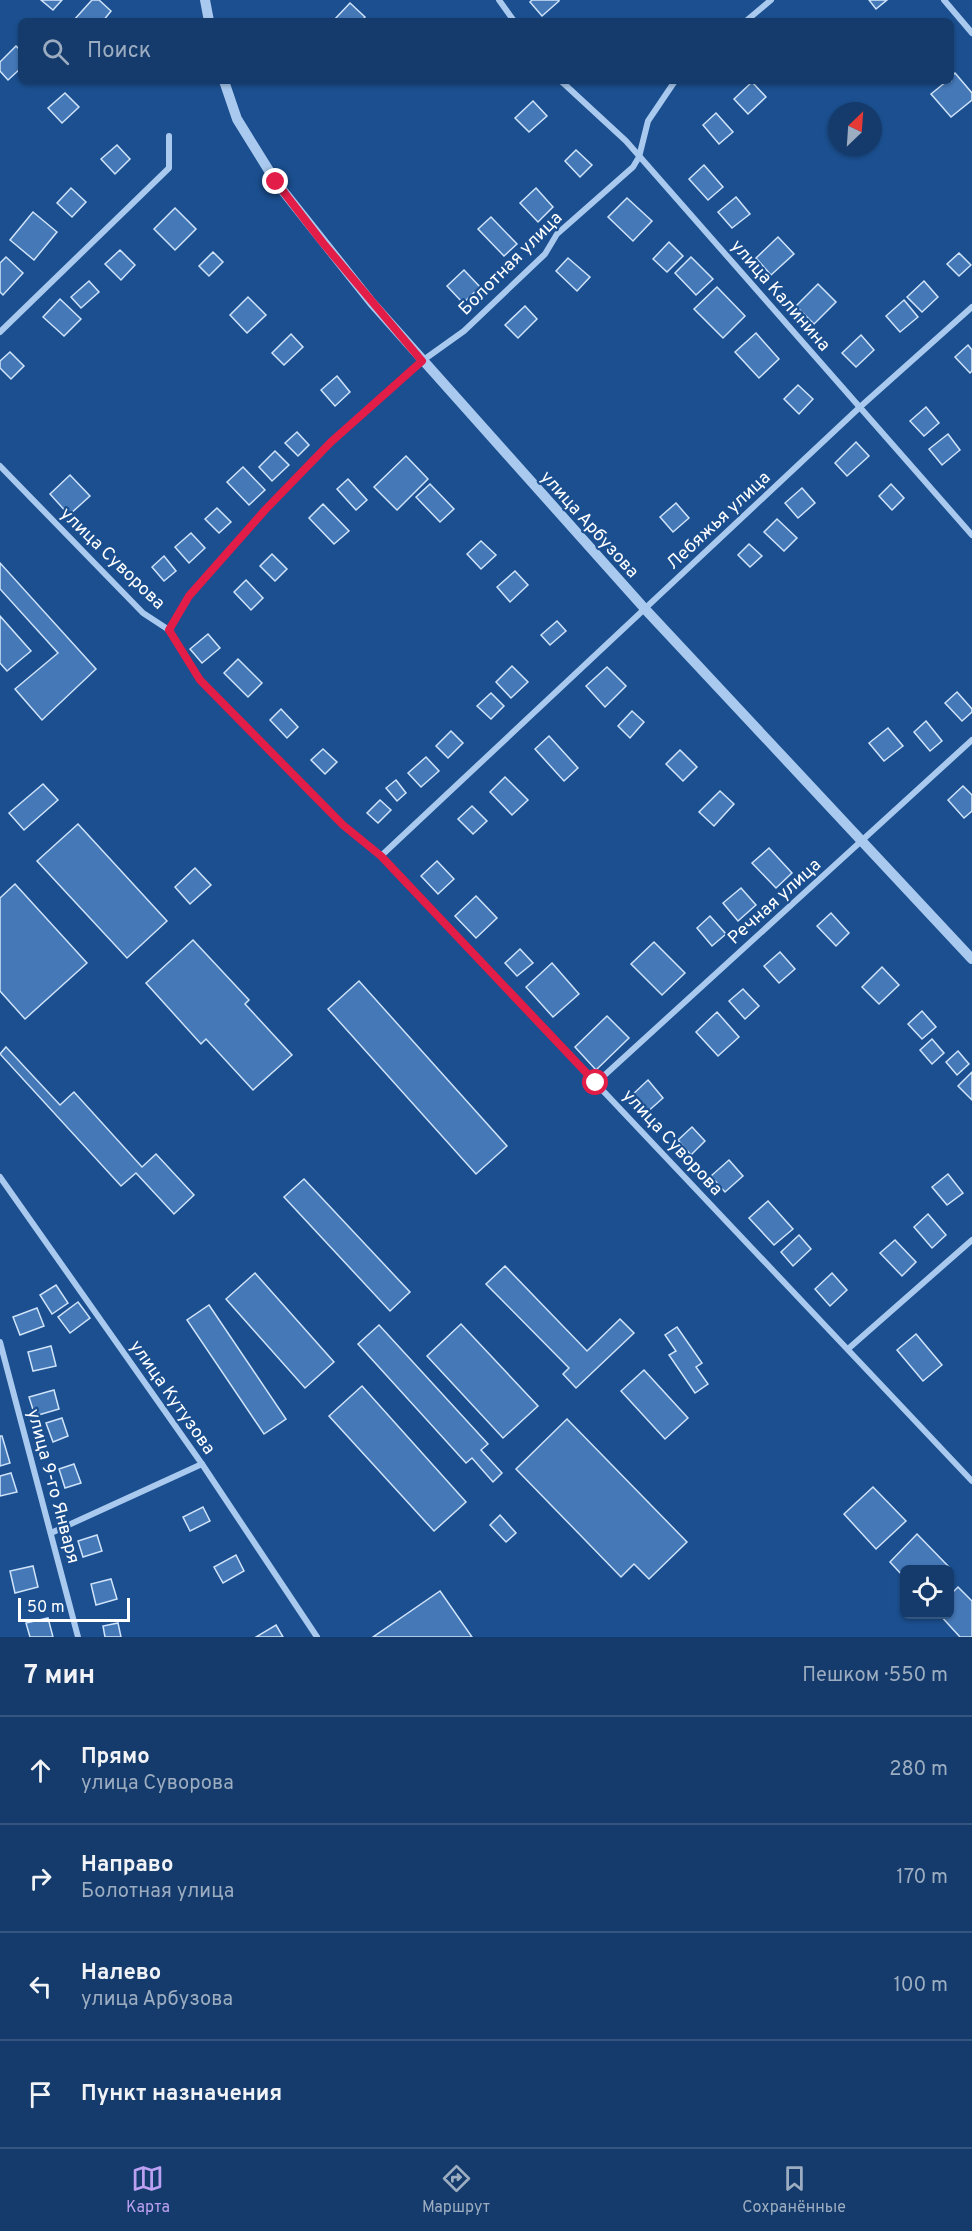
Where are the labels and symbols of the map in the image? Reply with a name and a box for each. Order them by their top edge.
north arrow [828,102,882,156]
route end [262,168,288,194]
street label: Болотная улица [454,207,568,321]
street label: улица Калинина [725,235,835,357]
street label: улица Арбузова [535,466,643,584]
street label: Лебяжья улица [662,467,776,575]
street label: улица Суворова [55,503,169,615]
street label: Речная улица [723,854,827,950]
route start [582,1069,608,1095]
street label: улица Суворова [617,1085,727,1201]
street label: улица Кутузова [124,1336,220,1460]
street label: улица 9-го Января [21,1406,84,1566]
scale bar [18,1595,130,1622]

